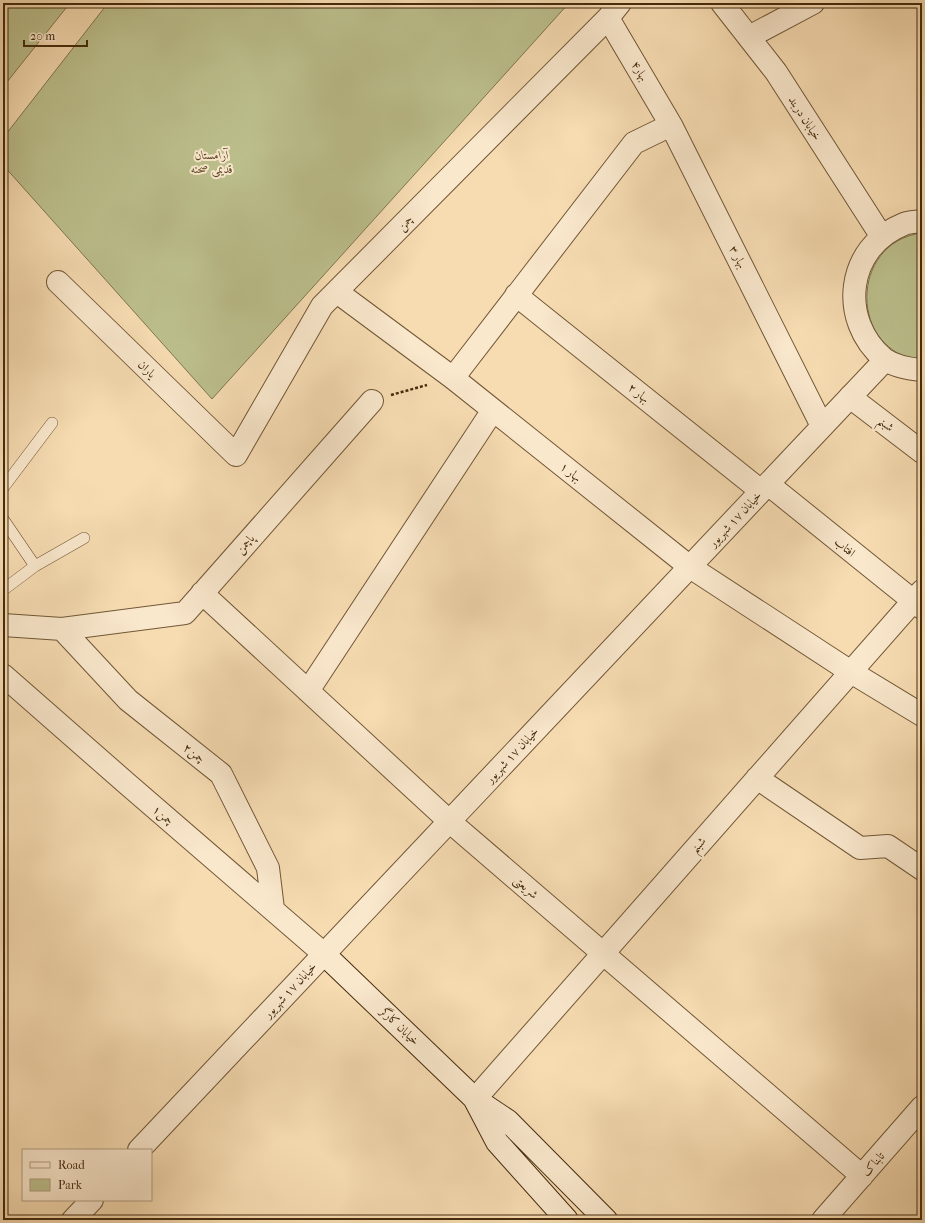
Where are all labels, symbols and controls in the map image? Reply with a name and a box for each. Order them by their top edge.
scale bar [24,22,87,48]
text: 20 m [30,29,55,43]
street label: بهار۴ [628,58,651,84]
street label: خیابان دربند [786,93,825,143]
park label: آرامستان قدیمی صحنه [191,147,233,178]
street label: چمن [394,212,417,235]
street label: بهار ۳ [726,243,750,271]
street label: یاران [135,357,159,382]
street label: بهار ۲ [625,380,653,407]
street label: شبنم [872,413,897,439]
street label: بهار ۱ [557,459,585,486]
street label: خیابان ۱۷ شهریور [705,488,765,551]
street label: پاچمن [233,531,259,558]
street label: افتاب [831,534,859,561]
street label: خیابان ۱۷ شهریور [482,724,542,787]
street label: چمن۲ [179,740,207,767]
street label: چمن۱ [148,802,176,829]
street label: شبنم [687,834,713,859]
street label: شریعتی [510,873,541,903]
street label: خیابان ۱۷ شهریور [260,959,320,1022]
street label: خیابان کارگر [375,1002,423,1049]
legend [22,1149,152,1201]
street label: تابناک [859,1149,888,1179]
text: Road [58,1158,85,1172]
text: Park [58,1178,83,1192]

